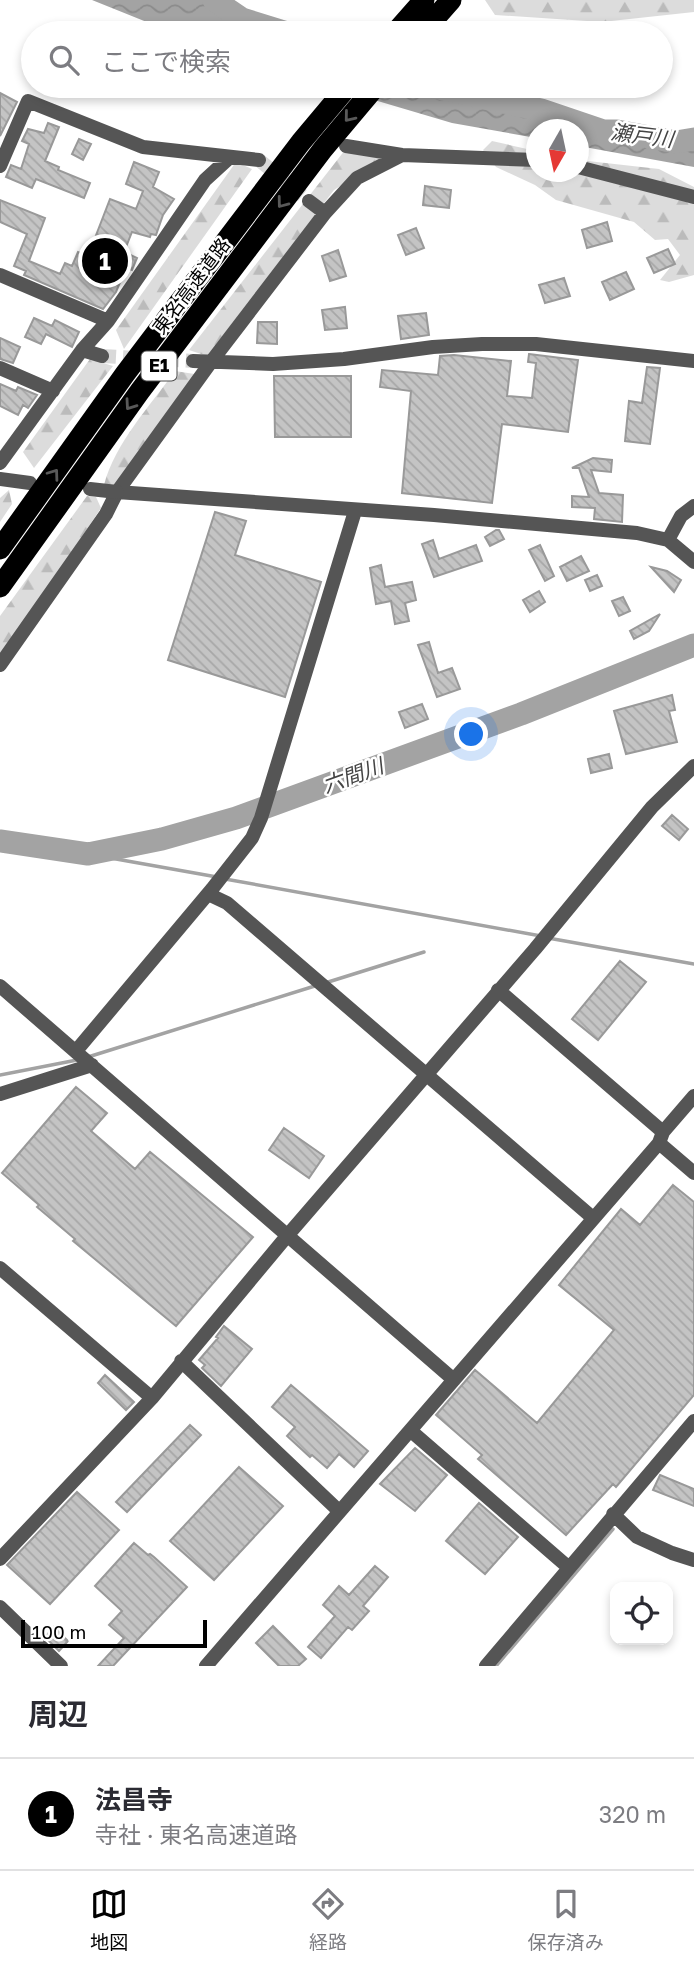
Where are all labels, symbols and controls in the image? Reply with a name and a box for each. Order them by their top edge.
search box [21,21,673,98]
icon: search [45,41,83,79]
text: ここで検索 [101,46,231,77]
one-way arrow [345,109,357,122]
water label: 瀬戸川 [609,118,677,152]
north arrow [526,119,589,182]
one-way arrow [277,196,290,208]
street label: 東名高速道路 [147,233,234,338]
pin: 1 [82,235,128,287]
road number: E1 [142,352,176,380]
one-way arrow [126,397,138,410]
one-way arrow [46,469,58,482]
your location [454,717,488,751]
water label: 六間川 [319,751,389,798]
map controls [610,1582,673,1645]
button: locate [610,1582,673,1645]
scale bar [21,1617,206,1649]
text: 100 m [32,1620,86,1643]
text: 周辺 [28,1696,88,1732]
text: 法昌寺 [95,1784,173,1815]
text: 1 [45,1800,57,1828]
text: 320 m [599,1800,666,1828]
text: 寺社 · 東名高速道路 [95,1820,297,1848]
tab: 地図 [90,1885,128,1954]
tab: 経路 [309,1885,347,1954]
tab: 保存済み [528,1885,604,1954]

